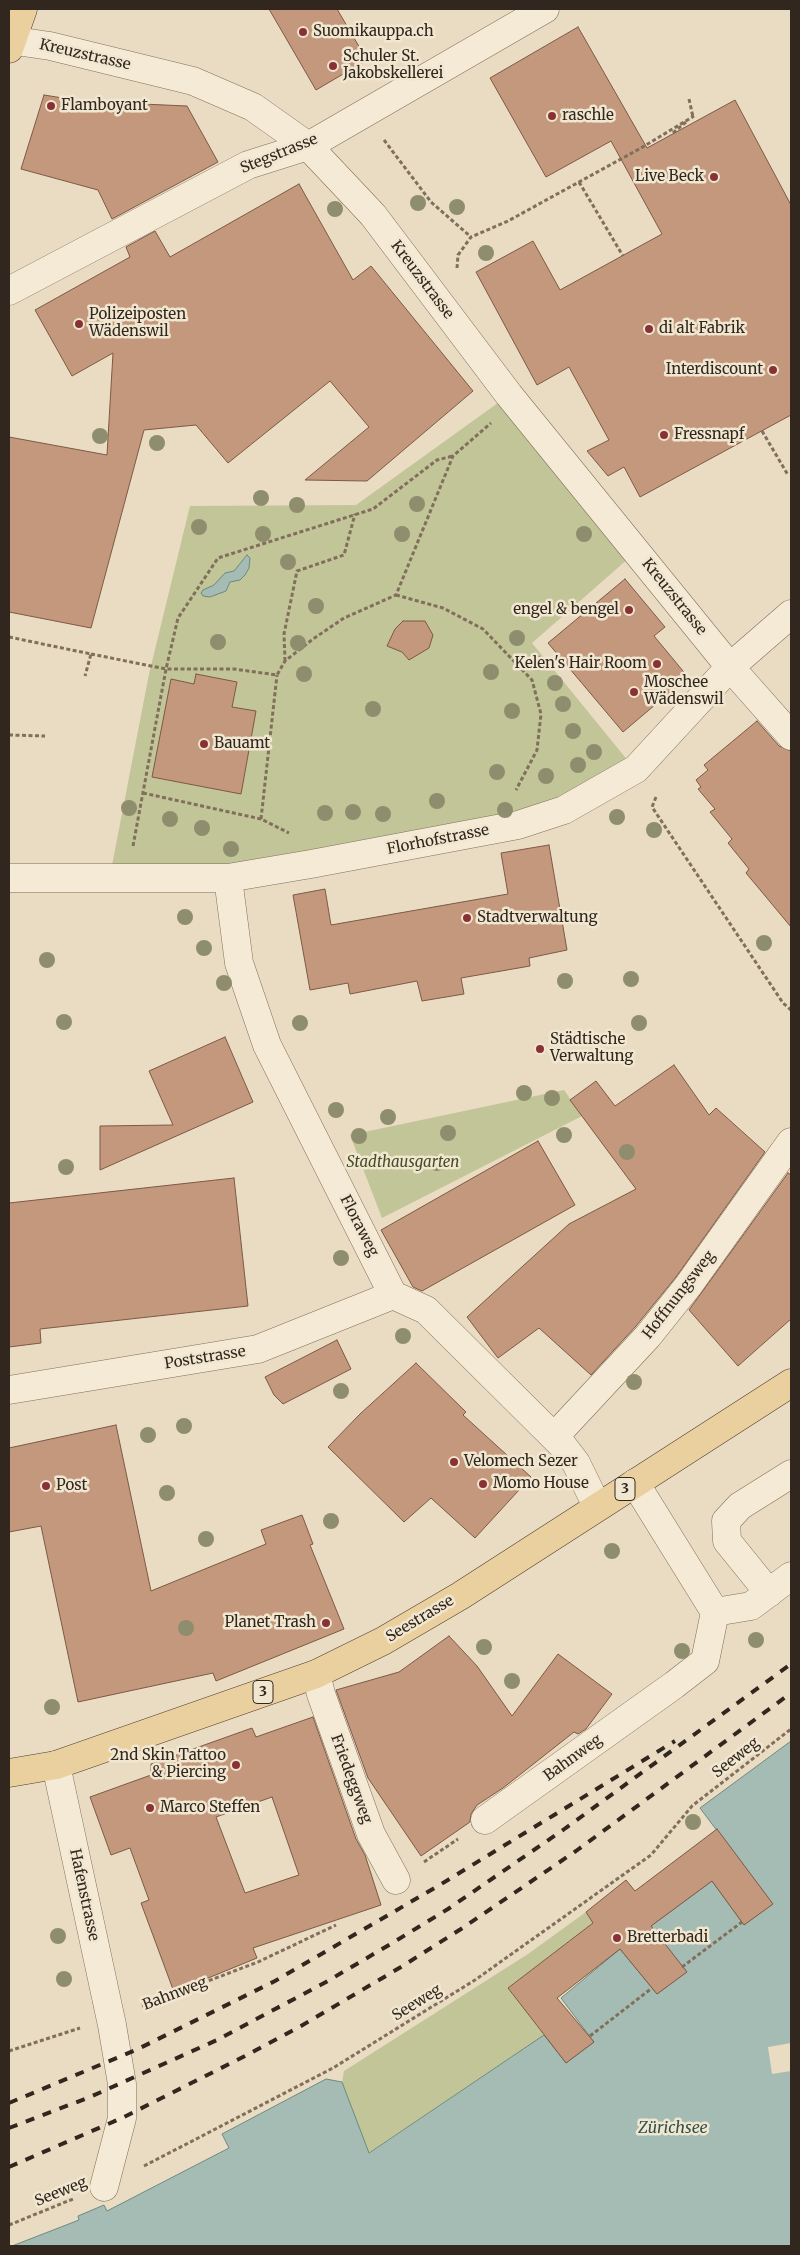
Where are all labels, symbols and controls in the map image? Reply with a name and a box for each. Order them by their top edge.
place label: Suomikauppa.ch [313,23,434,41]
marker: Suomikauppa.ch [297,26,309,38]
street label: Kreuzstrasse [38,36,132,74]
place label: Schuler St. Jakobskellerei [343,48,443,83]
marker: Schuler St. Jakobskellerei [327,60,339,72]
place label: Flamboyant [61,97,148,115]
marker: Flamboyant [45,100,57,112]
place label: raschle [562,107,614,125]
marker: raschle [546,110,558,122]
street label: Stegstrasse [238,130,320,178]
place label: Live Beck [635,168,704,186]
marker: Live Beck [708,171,720,183]
street label: Kreuzstrasse [387,237,457,323]
place label: Polizeiposten Wädenswil [89,306,186,341]
marker: Polizeiposten Wädenswil [73,318,85,330]
place label: di alt Fabrik [659,320,745,338]
marker: di alt Fabrik [643,323,655,335]
place label: Interdiscount [666,361,763,379]
marker: Interdiscount [767,364,779,376]
place label: Fressnapf [674,426,744,444]
marker: Fressnapf [658,429,670,441]
street label: Kreuzstrasse [638,555,710,639]
place label: engel & bengel [513,601,619,619]
marker: engel & bengel [623,604,635,616]
place label: Kelen's Hair Room [514,655,647,673]
marker: Kelen's Hair Room [651,658,663,670]
place label: Moschee Wädenswil [644,674,724,709]
marker: Moschee Wädenswil [628,686,640,698]
place label: Bauamt [214,735,270,753]
marker: Bauamt [198,738,210,750]
street label: Florhofstrasse [385,821,491,859]
place label: Stadtverwaltung [477,909,598,927]
marker: Stadtverwaltung [461,912,473,924]
place label: Städtische Verwaltung [550,1031,633,1066]
marker: Städtische Verwaltung [534,1043,546,1055]
park label: Stadthausgarten [347,1154,459,1172]
street label: Floraweg [336,1192,382,1260]
street label: Hoffnungsweg [639,1247,719,1343]
street label: Poststrasse [163,1343,247,1373]
place label: Velomech Sezer [464,1453,578,1471]
marker: Velomech Sezer [448,1456,460,1468]
place label: Momo House [493,1475,589,1493]
place label: Post [56,1477,87,1495]
marker: Momo House [477,1478,489,1490]
road number: 3 [615,1478,635,1500]
marker: Post [40,1480,52,1492]
street label: Seestrasse [383,1592,457,1646]
place label: Planet Trash [225,1614,316,1632]
marker: Planet Trash [320,1617,332,1629]
road number: 3 [253,1680,273,1704]
street label: Bahnweg [540,1731,606,1785]
street label: Friedeggweg [327,1732,375,1826]
street label: Seeweg [709,1734,763,1782]
place label: 2nd Skin Tattoo & Piercing [110,1747,226,1782]
marker: 2nd Skin Tattoo & Piercing [230,1759,242,1771]
place label: Marco Steffen [160,1799,260,1817]
marker: Marco Steffen [144,1802,156,1814]
street label: Hafenstrasse [65,1847,103,1943]
place label: Bretterbadi [627,1929,708,1947]
marker: Bretterbadi [611,1932,623,1944]
street label: Bahnweg [140,1973,210,2015]
street label: Seeweg [389,1981,445,2025]
water label: Zürichsee [638,2118,708,2138]
street label: Seeweg [32,2173,90,2211]

